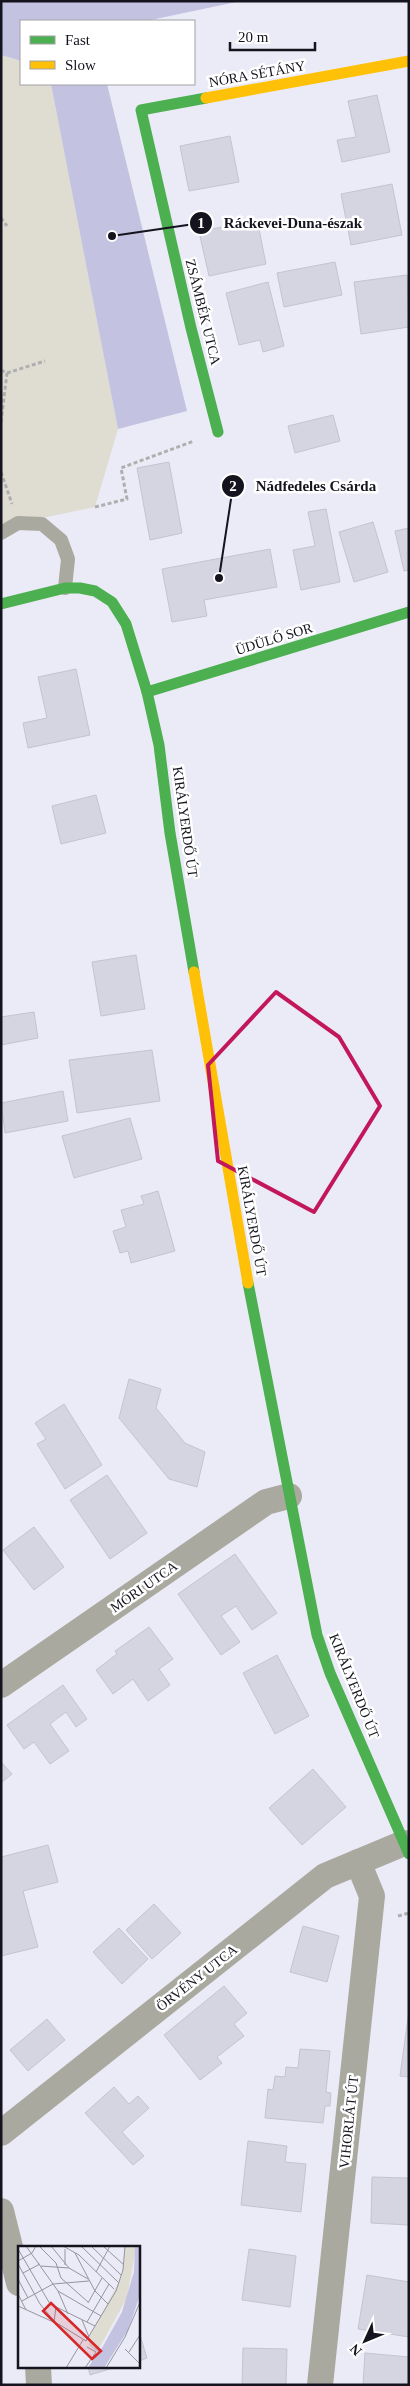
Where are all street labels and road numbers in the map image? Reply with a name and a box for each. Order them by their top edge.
street label: NÓRA SÉTÁNY [207,57,306,90]
street label: ZSÁMBÉK UTCA [183,257,225,367]
street label: ÜDÜLŐ SOR [233,619,315,658]
street label: KIRÁLYERDŐ ÚT [170,765,201,879]
street label: KIRÁLYERDŐ ÚT [235,1164,270,1278]
street label: MÓRI UTCA [107,1557,181,1616]
street label: KIRÁLYERDŐ ÚT [326,1631,383,1741]
street label: ÖRVÉNY UTCA [153,1940,241,2014]
street label: VIHORLÁT ÚT [336,2074,361,2169]

